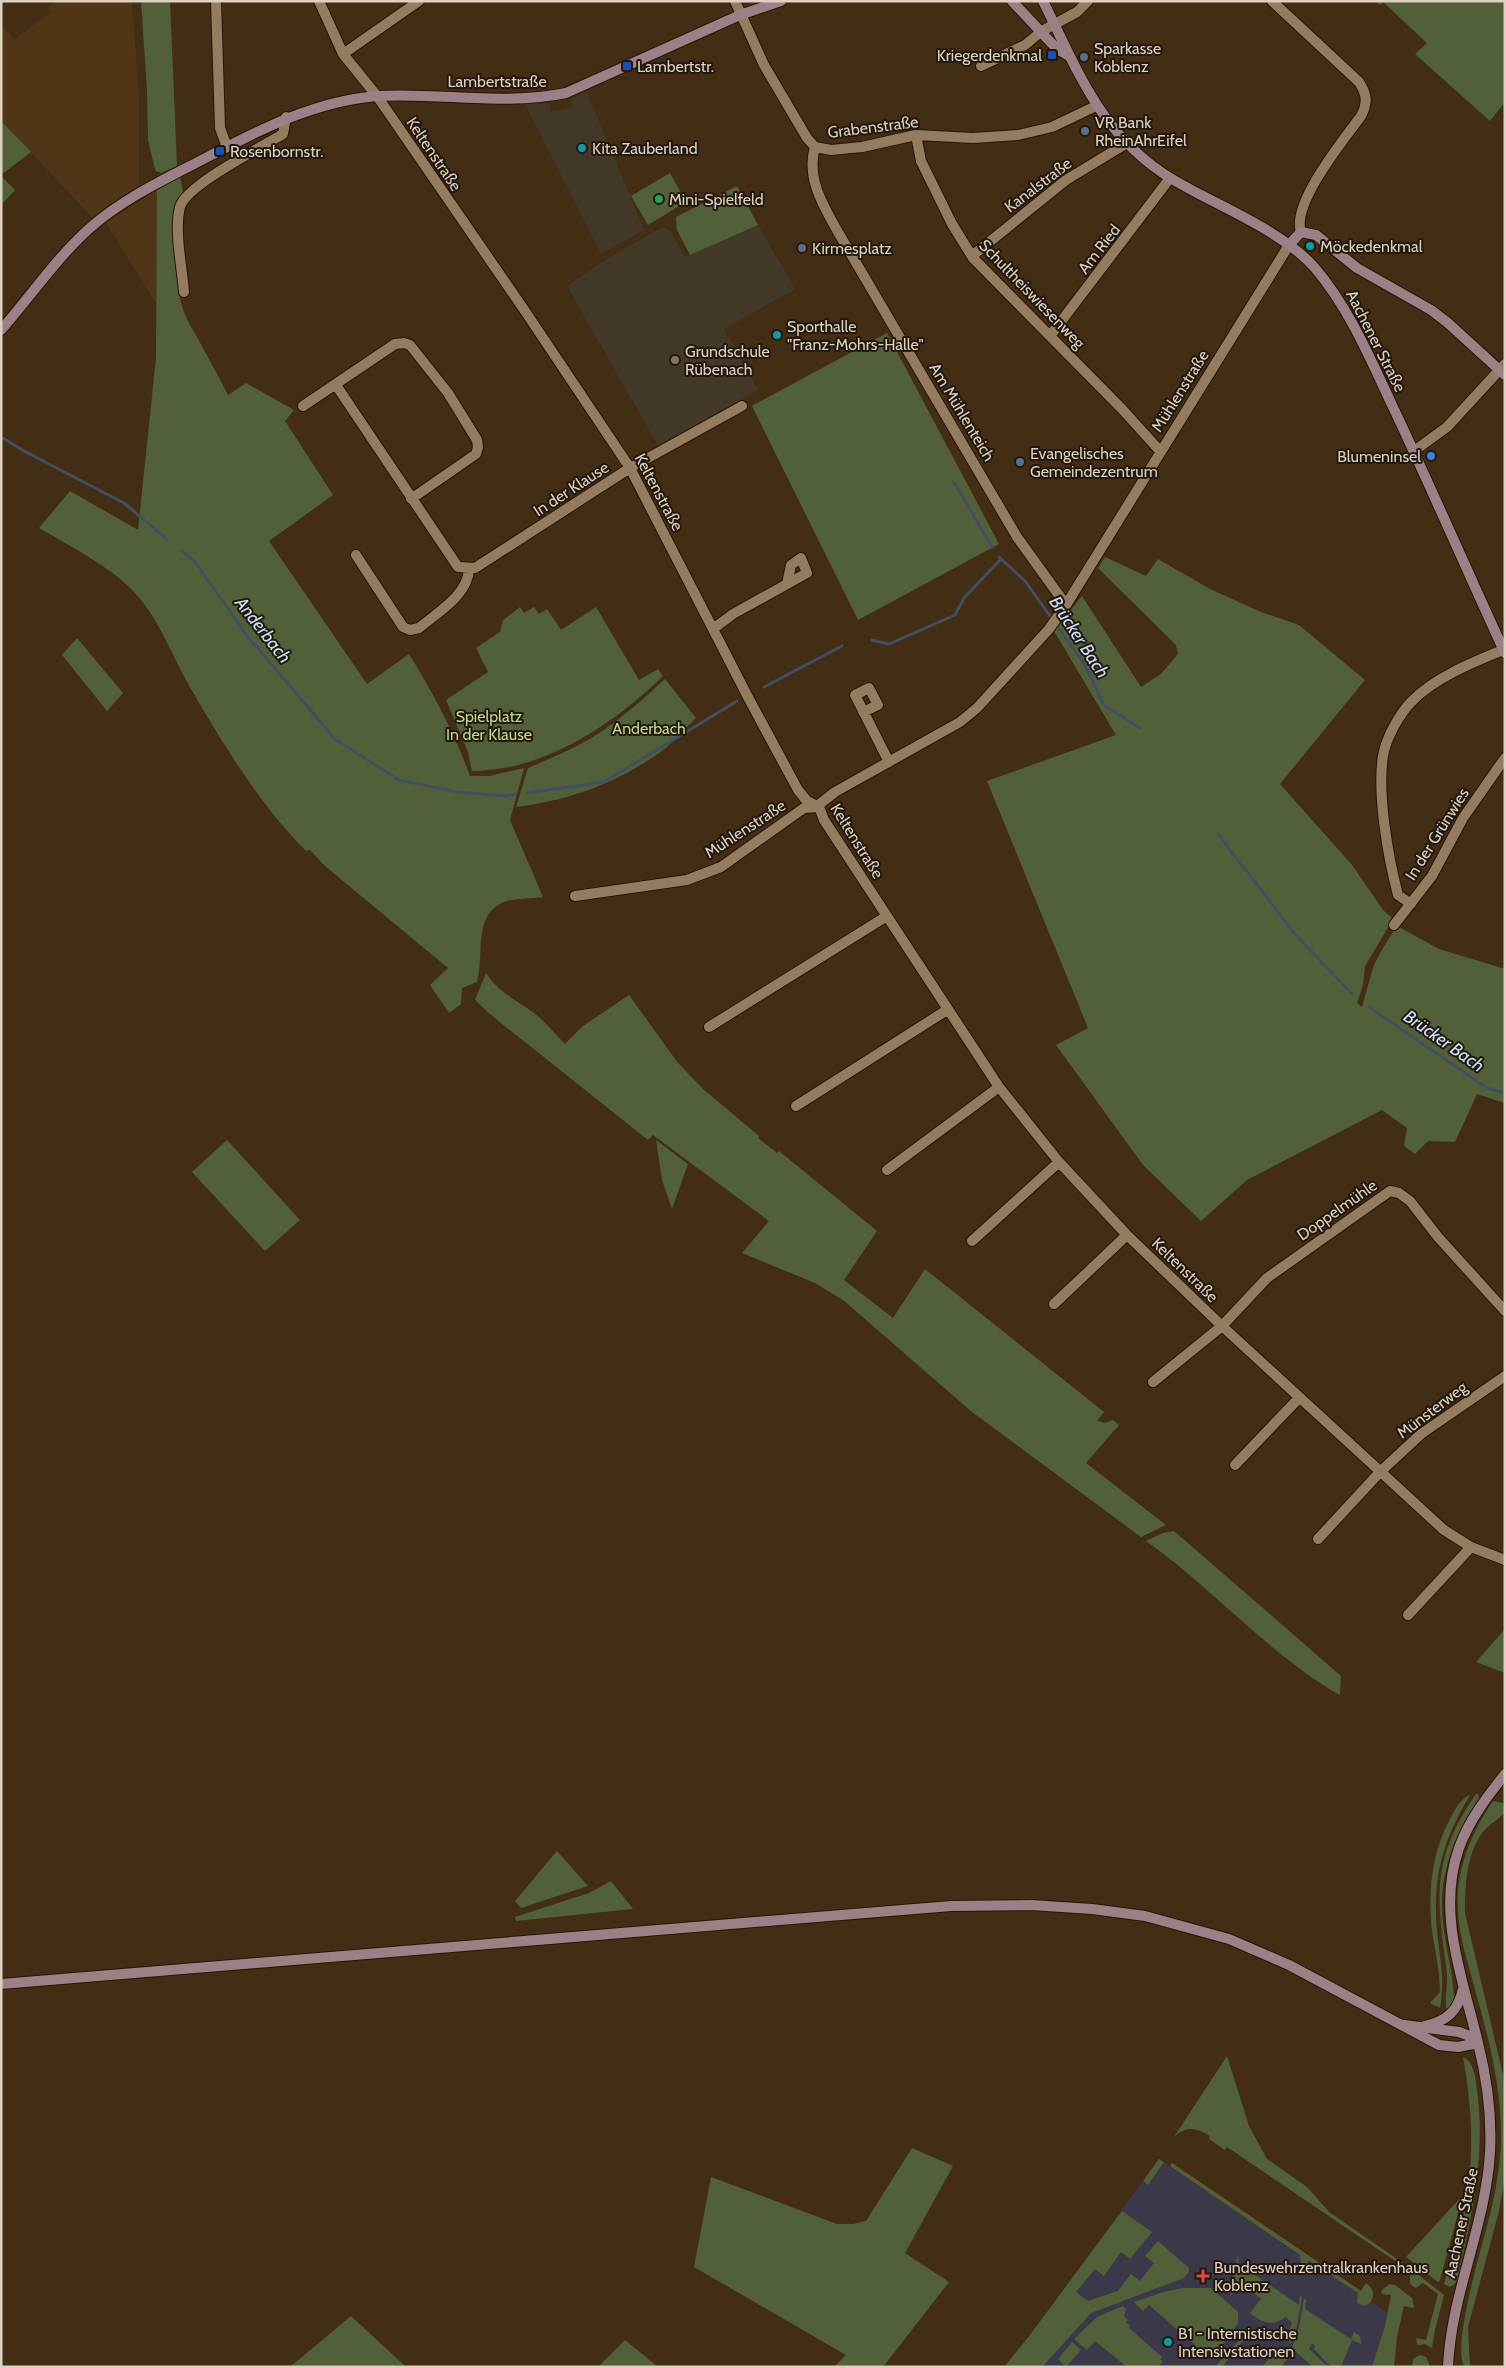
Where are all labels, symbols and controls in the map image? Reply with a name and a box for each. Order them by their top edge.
place label: Sparkasse Koblenz [1094,39,1161,76]
place label: Kriegerdenkmal [937,46,1042,65]
marker: Kriegerdenkmal [1046,49,1058,61]
marker: Sparkasse Koblenz [1078,51,1090,63]
place label: Lambertstr. [637,57,714,76]
marker: Lambertstr. [621,60,633,72]
street label: Lambertstraße [447,72,547,91]
street label: Grabenstraße [827,112,919,142]
place label: VR Bank RheinAhrEifel [1095,113,1187,150]
street label: Keltenstraße [402,114,466,194]
marker: VR Bank RheinAhrEifel [1079,125,1091,137]
place label: Kita Zauberland [592,139,698,158]
place label: Rosenbornstr. [230,142,324,161]
marker: Kita Zauberland [576,142,588,154]
marker: Rosenbornstr. [214,145,226,157]
street label: Kanalstraße [1001,154,1075,216]
place label: Mini-Spielfeld [669,190,764,209]
marker: Mini-Spielfeld [653,193,665,205]
street label: Am Ried [1074,220,1124,278]
street label: Schultheiswiesenweg [975,236,1090,353]
place label: Möckedenkmal [1320,237,1423,256]
place label: Kirmesplatz [812,239,892,258]
marker: Möckedenkmal [1304,240,1316,252]
marker: Kirmesplatz [796,242,808,254]
street label: Aachener Straße [1342,287,1410,395]
place label: Sporthalle "Franz-Mohrs-Halle" [787,317,924,354]
marker: Sporthalle "Franz-Mohrs-Halle" [771,329,783,341]
place label: Grundschule Rübenach [685,342,770,379]
street label: Mühlenstraße [1147,347,1213,435]
marker: Grundschule Rübenach [669,354,681,366]
street label: Am Mühlenteich [925,360,999,464]
place label: Evangelisches Gemeindezentrum [1030,444,1158,481]
place label: Blumeninsel [1337,447,1421,466]
street label: Keltenstraße [631,450,687,534]
marker: Blumeninsel [1425,450,1437,462]
marker: Evangelisches Gemeindezentrum [1014,456,1026,468]
street label: In der Klause [530,458,612,520]
water label: Anderbach [230,592,296,668]
water label: Brücker Bach [1044,592,1114,682]
park label: Spielplatz In der Klause [446,707,532,744]
park label: Anderbach [612,719,686,738]
street label: In der Grünwies [1401,784,1473,884]
street label: Mühlenstraße [701,796,789,862]
street label: Keltenstraße [826,800,888,882]
water label: Brücker Bach [1399,1005,1489,1077]
street label: Doppelmühle [1293,1176,1381,1244]
street label: Keltenstraße [1148,1234,1222,1306]
street label: Münsterweg [1393,1377,1472,1443]
street label: Aachener Straße [1440,2166,1482,2280]
place label: Bundeswehrzentralkrankenhaus Koblenz [1214,2258,1429,2295]
marker: Bundeswehrzentralkrankenhaus Koblenz [1196,2269,1210,2283]
place label: B1 - Internistische Intensivstationen [1178,2324,1297,2361]
marker: B1 - Internistische Intensivstationen [1162,2336,1174,2348]

